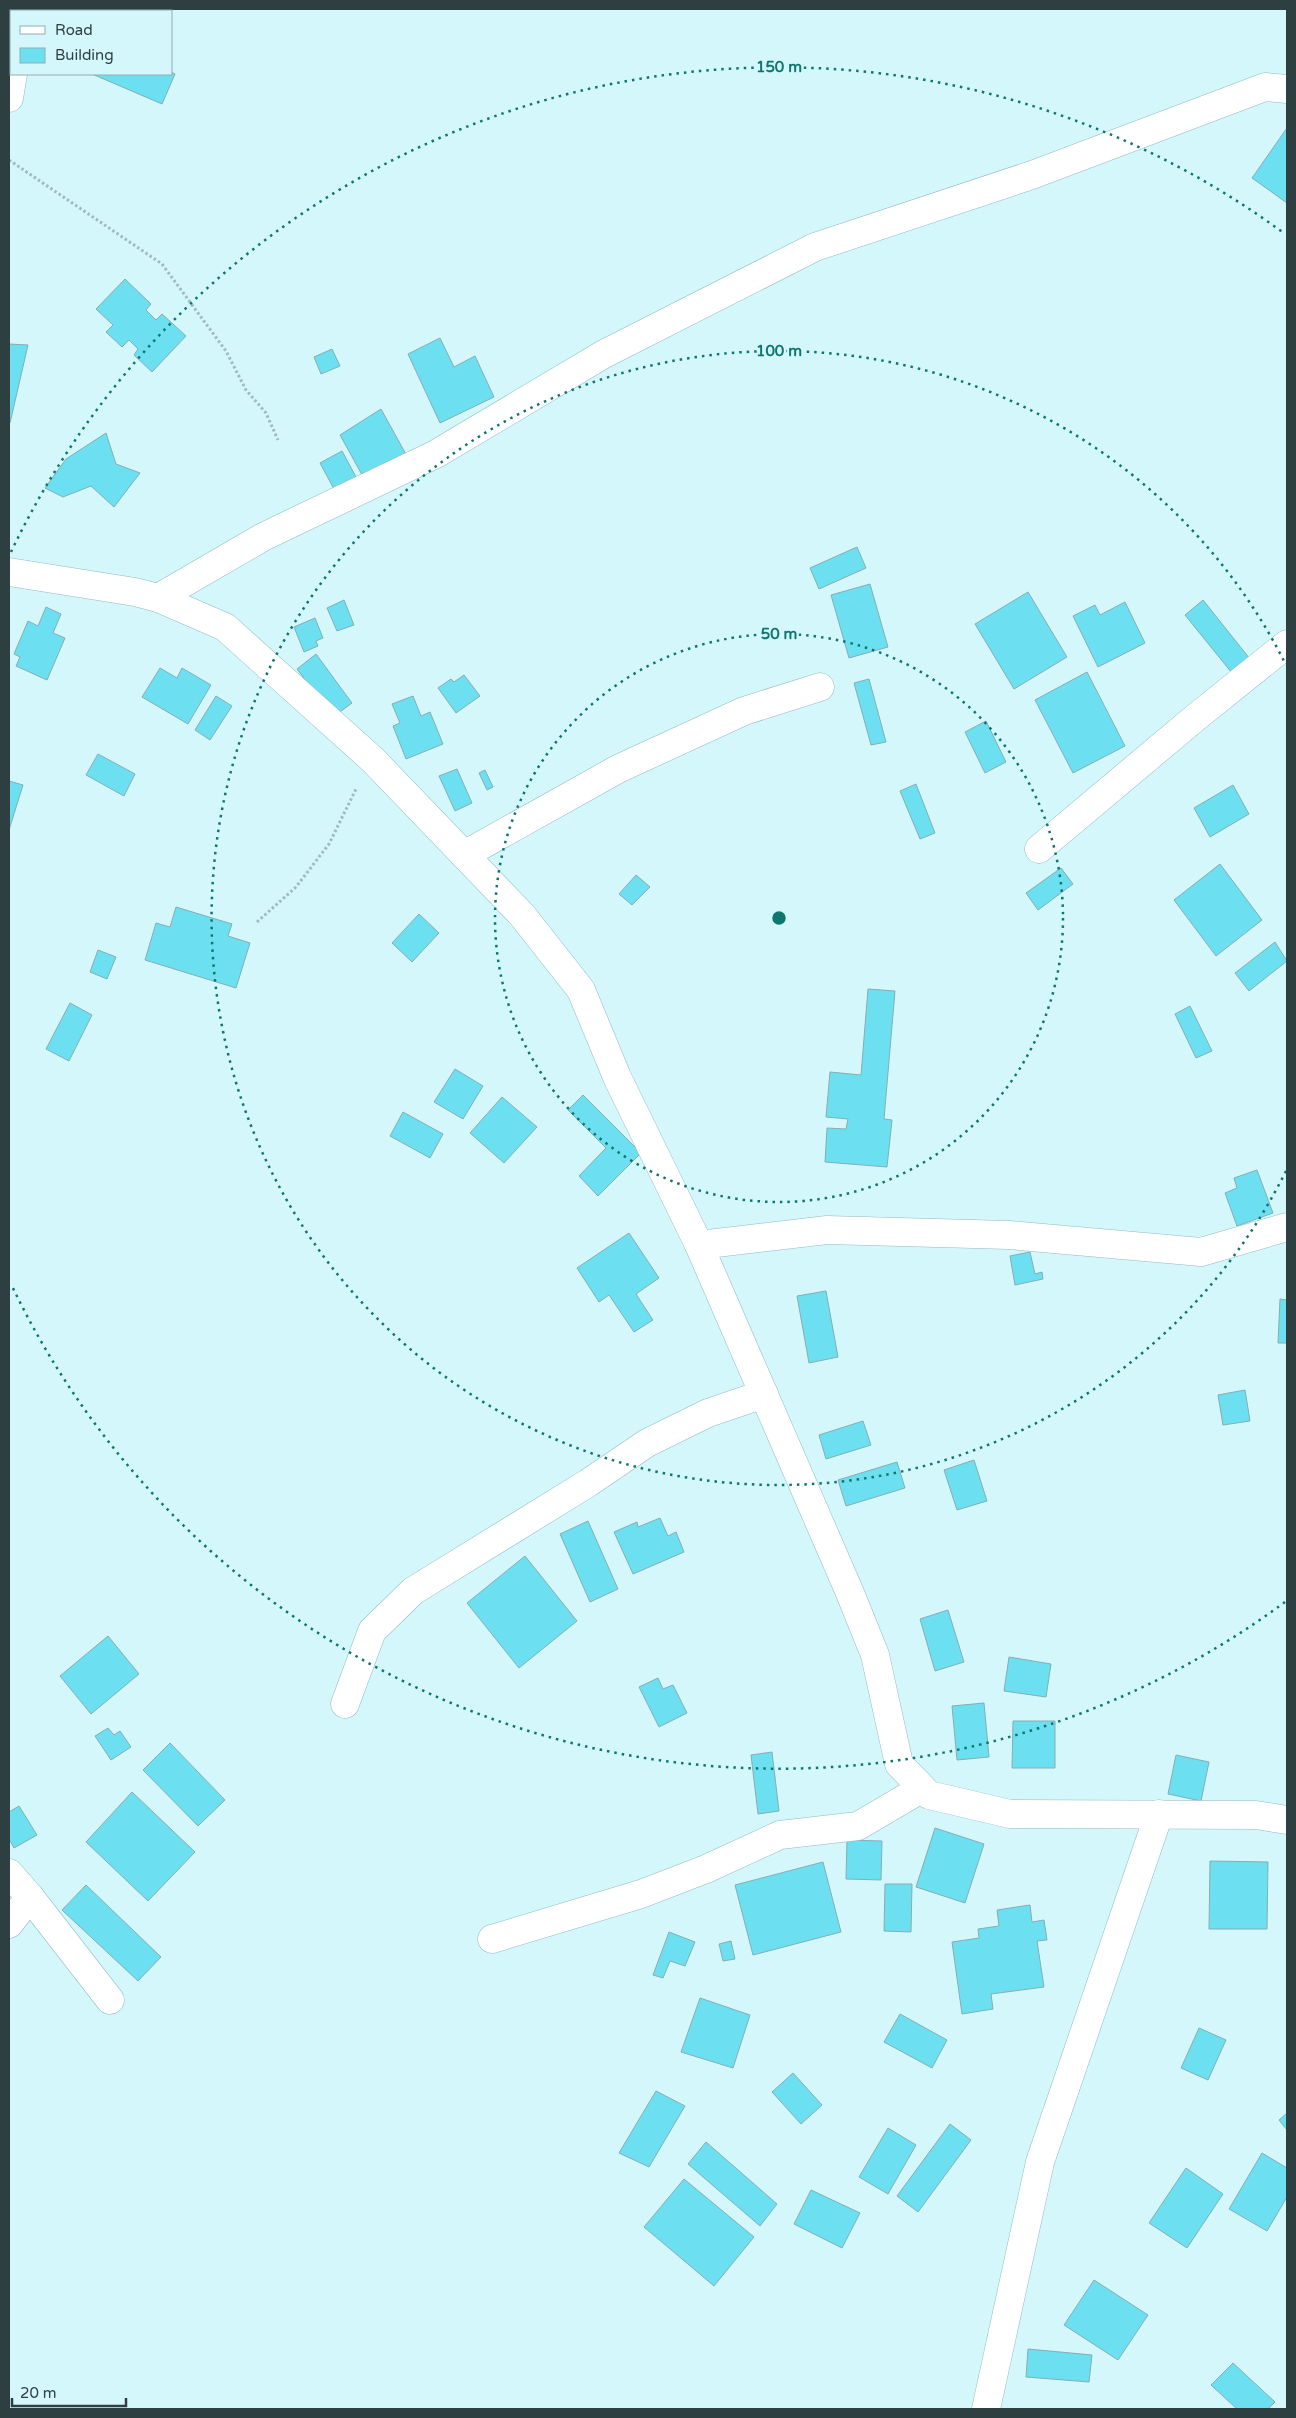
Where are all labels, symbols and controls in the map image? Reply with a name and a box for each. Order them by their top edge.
legend [10,10,172,75]
text: Road [55,21,93,39]
text: Building [55,46,114,64]
text: 150 m [756,58,802,76]
text: 100 m [756,342,802,360]
text: 50 m [761,625,797,643]
centre of rings [770,909,788,927]
scale bar [12,2376,126,2408]
text: 20 m [20,2384,57,2402]

